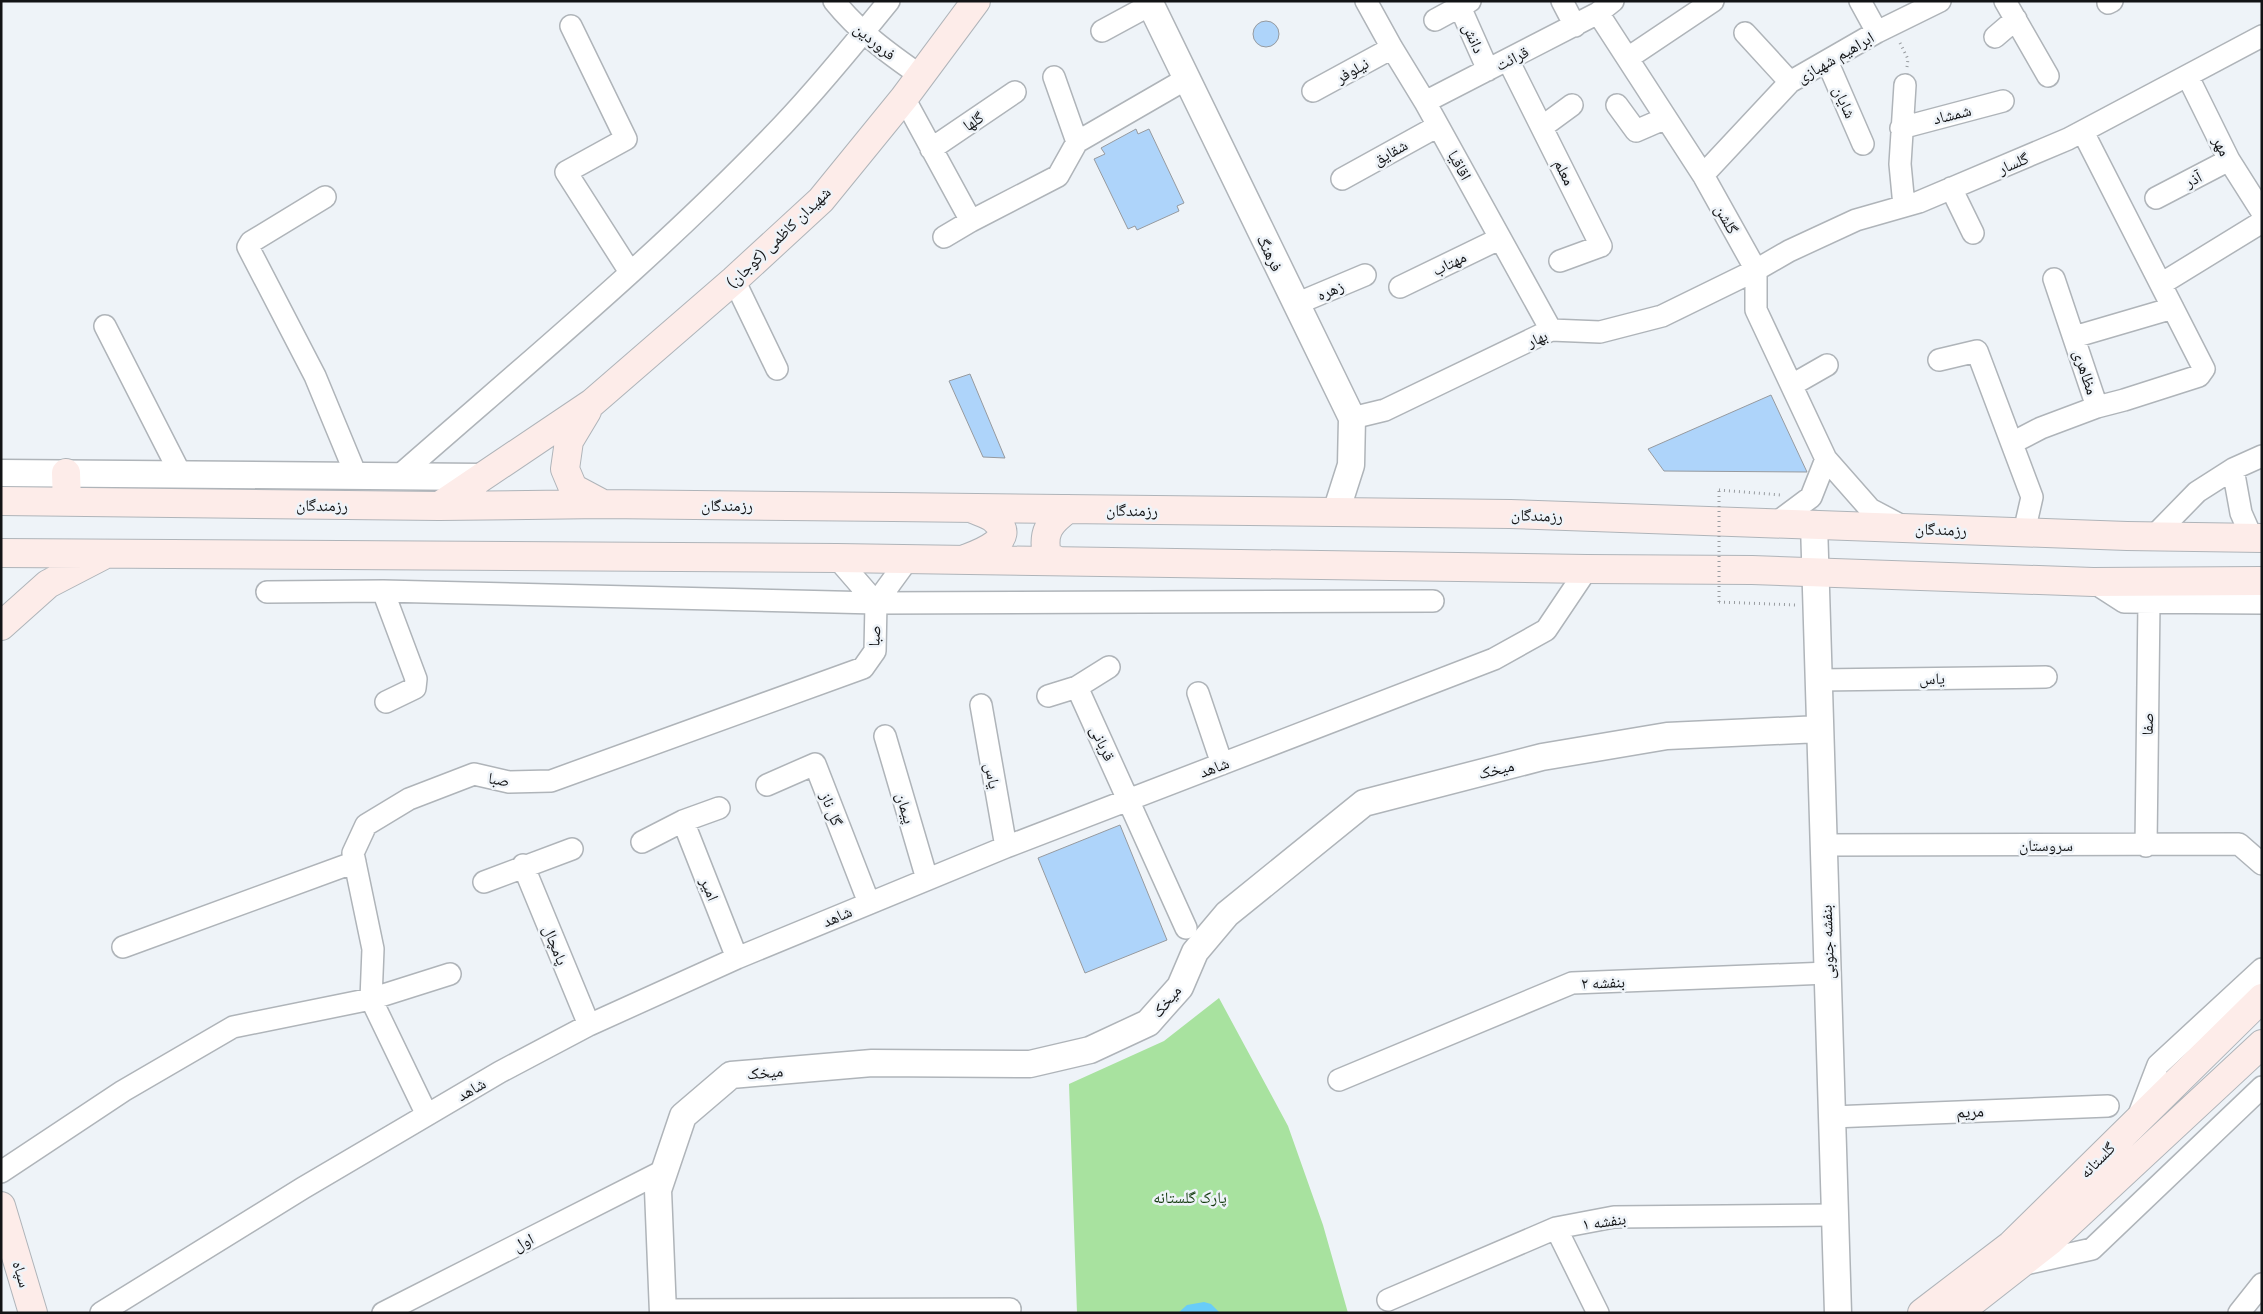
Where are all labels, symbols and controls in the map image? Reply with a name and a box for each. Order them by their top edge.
street label: فروردین [849,18,900,65]
street label: دانش [1458,20,1489,57]
street label: ابراهیم شهبازی [1793,27,1878,88]
street label: قرائت [1492,41,1532,75]
street label: نیلوفر [1331,53,1372,88]
street label: شایان [1828,83,1861,122]
street label: شمشاد [1931,100,1973,128]
street label: گلها [959,107,987,135]
street label: مهر [2208,132,2235,159]
street label: شقایق [1369,134,1411,170]
street label: اقاقیا [1444,147,1476,183]
street label: گلسار [1994,148,2032,179]
street label: معلم [1549,156,1580,189]
street label: آذر [2180,166,2206,192]
street label: شهیدان کاظمی (کوجان) [721,182,835,293]
street label: گلشن [1710,201,1743,238]
street label: فرهنگ [1253,231,1287,275]
street label: مهتاب [1429,246,1469,280]
street label: زهره [1314,275,1346,305]
street label: بهار [1523,325,1550,352]
street label: مظاهری [2068,347,2103,397]
street label: رزمندگان [296,495,348,516]
street label: رزمندگان [701,495,753,516]
street label: رزمندگان [1106,500,1158,521]
street label: رزمندگان [1511,504,1563,527]
street label: رزمندگان [1915,518,1967,541]
street label: صبا [863,625,885,647]
street label: یاس [1919,668,1945,689]
street label: صفا [2137,712,2157,736]
street label: قربانی [1085,722,1120,764]
street label: شاهد [1196,752,1232,782]
street label: میخک [1476,755,1516,783]
street label: یاس [980,762,1005,791]
street label: صبا [487,767,511,791]
street label: گل ناز [815,788,848,829]
street label: پیمان [891,790,920,826]
street label: سروستان [2019,835,2073,856]
street label: امیر [696,874,724,904]
street label: شاهد [819,901,855,931]
street label: بنفشه جنوبی [1816,904,1839,980]
street label: پامچال [538,922,573,968]
street label: بنفشه ۲ [1581,971,1625,993]
street label: میخک [1147,981,1185,1021]
street label: میخک [746,1060,784,1084]
street label: شاهد [453,1073,489,1105]
street label: مریم [1956,1100,1984,1123]
street label: گلستانه [2075,1138,2119,1182]
park label: پارک گلستانه [1153,1187,1227,1207]
street label: بنفشه ۱ [1581,1208,1627,1234]
street label: اول [509,1228,537,1257]
street label: سپاه [8,1258,35,1290]

